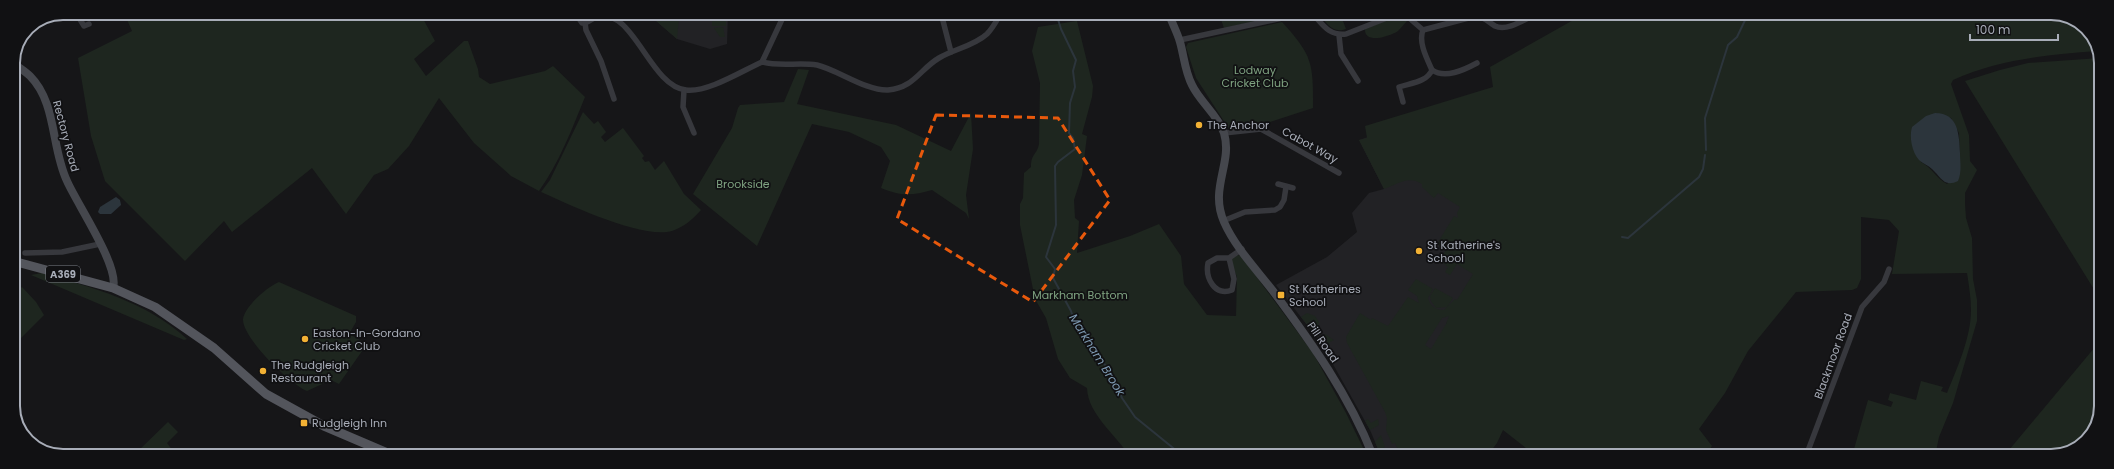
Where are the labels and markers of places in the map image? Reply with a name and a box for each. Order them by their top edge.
place label: The Anchor [1207,117,1269,133]
marker: The Anchor [1194,120,1204,130]
place label: St Katherine's School [1427,237,1501,266]
marker: St Katherine's School [1414,246,1424,256]
place label: St Katherines School [1289,281,1361,310]
marker: St Katherines School [1276,290,1286,300]
place label: Easton-In-Gordano Cricket Club [313,325,420,354]
marker: Easton-In-Gordano Cricket Club [300,334,310,344]
place label: The Rudgleigh Restaurant [271,357,349,386]
marker: The Rudgleigh Restaurant [258,366,268,376]
place label: Rudgleigh Inn [312,415,387,431]
marker: Rudgleigh Inn [299,418,309,428]

